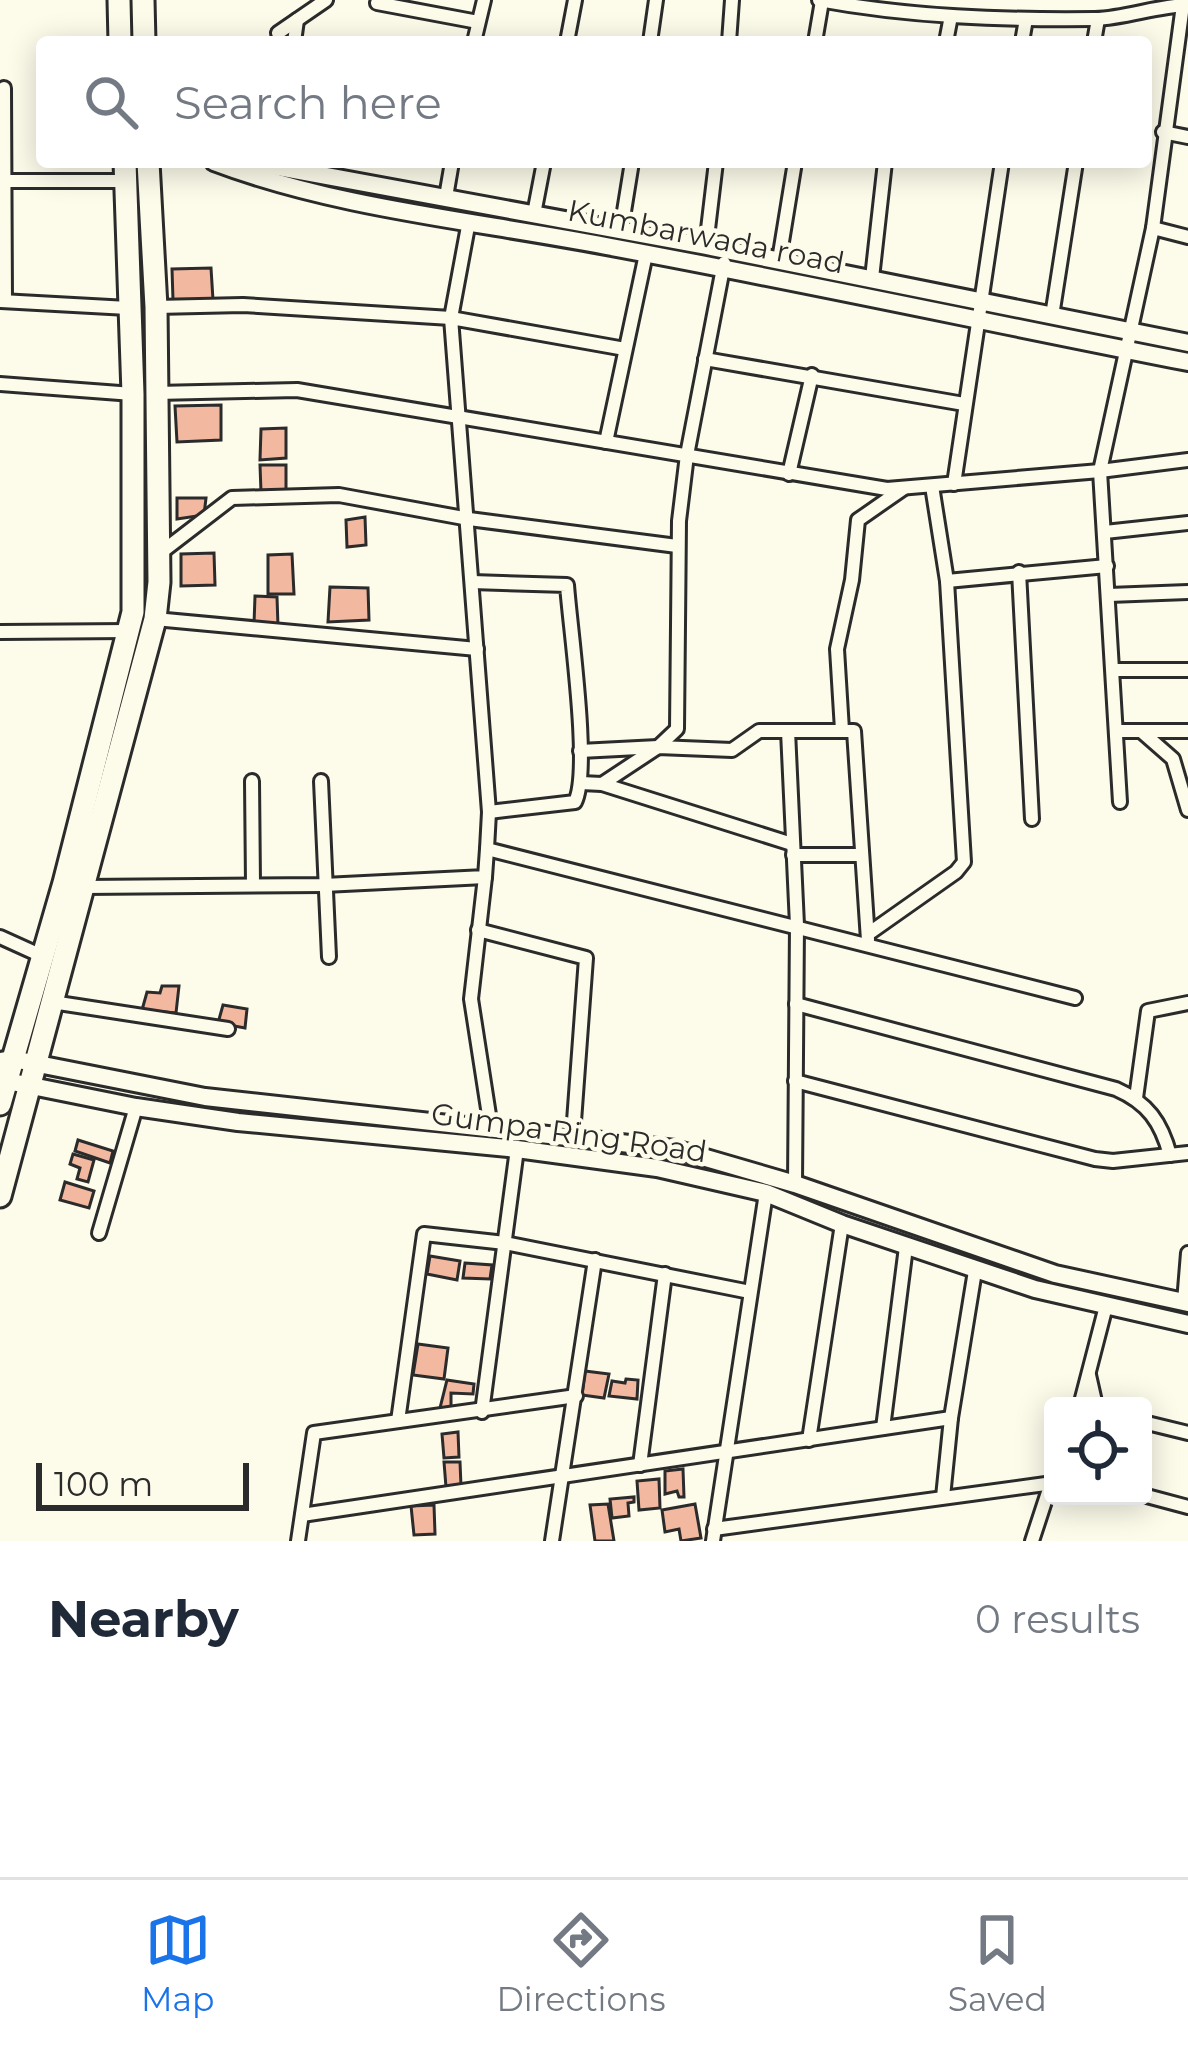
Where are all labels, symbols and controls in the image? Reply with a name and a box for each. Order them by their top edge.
search box [36,36,1152,168]
icon: search [78,69,144,135]
text: Search here [174,75,442,130]
street label: Kumbarwada road [565,192,848,281]
street label: Gumpa Ring Road [429,1095,709,1170]
map controls [1044,1397,1152,1505]
button: locate [1044,1397,1152,1505]
scale bar [36,1457,249,1510]
text: 100 m [54,1464,153,1504]
text: Nearby [48,1588,239,1650]
text: 0 results [975,1595,1140,1643]
tab: Map [141,1907,214,2019]
tab: Directions [497,1907,666,2019]
tab: Saved [948,1907,1047,2019]

